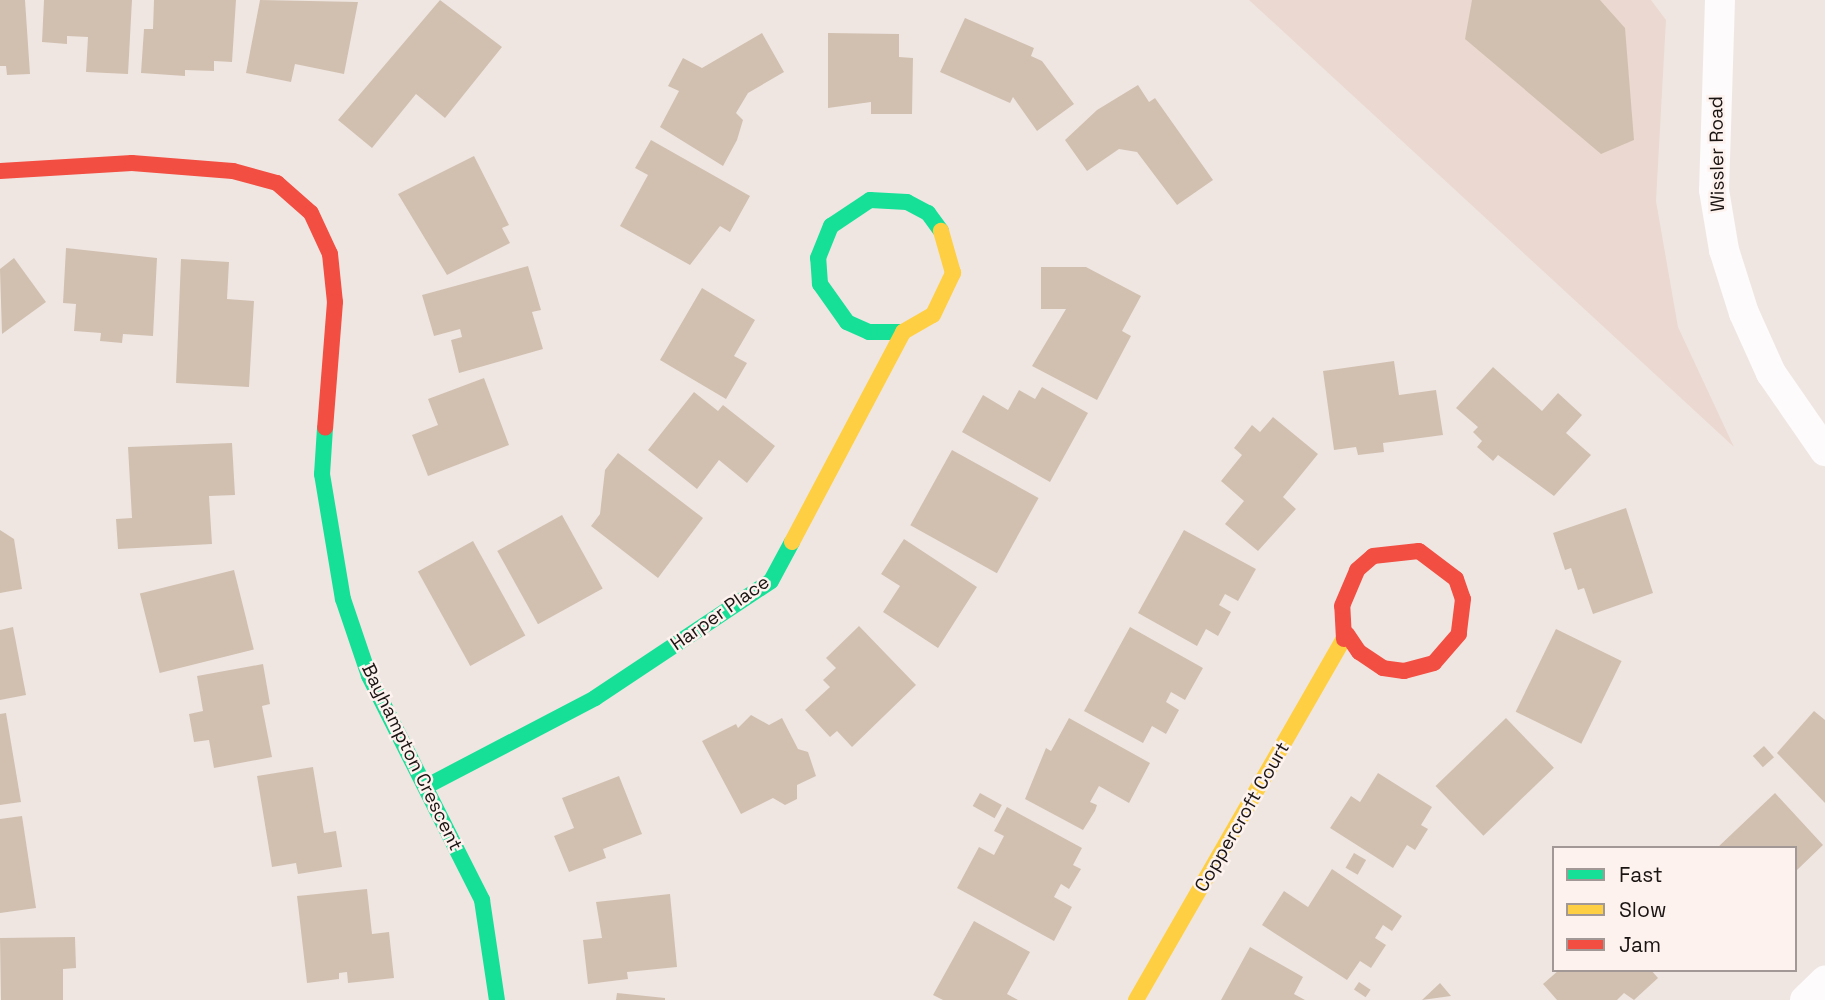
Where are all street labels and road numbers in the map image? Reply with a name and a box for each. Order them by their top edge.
street label: Wissler Road [1705,96,1729,212]
street label: Harper Place [666,571,774,655]
street label: Bayhampton Crescent [357,660,467,854]
street label: Coppercroft Court [1190,738,1294,896]

